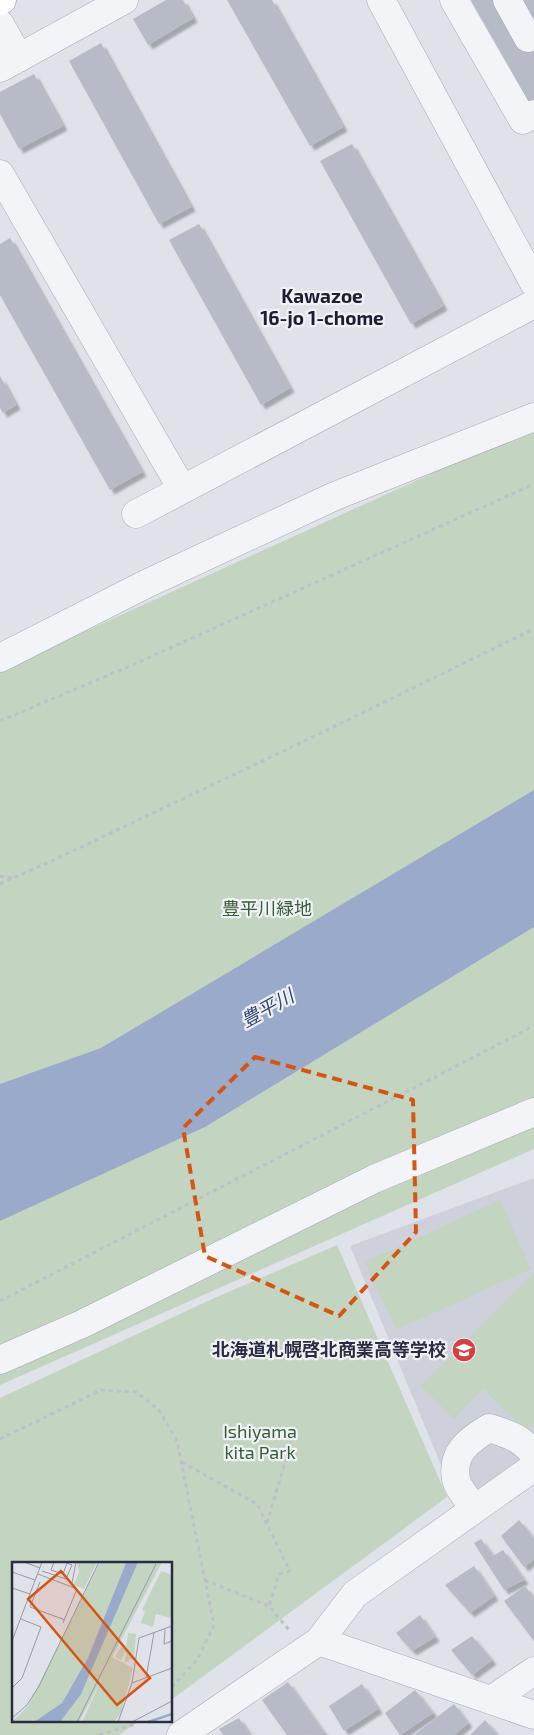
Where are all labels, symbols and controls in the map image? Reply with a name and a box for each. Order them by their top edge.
district label: Kawazoe 16-jo 1-chome [260,284,384,329]
park label: 豊平川緑地 [222,897,312,919]
water label: 豊平川 [236,983,299,1031]
school or university icon: 北海道札幌啓北商業高等学校 [451,1337,477,1363]
place label: 北海道札幌啓北商業高等学校 [212,1338,446,1360]
park label: Ishiyama kita Park [223,1420,297,1463]
inset map [12,1562,172,1722]

